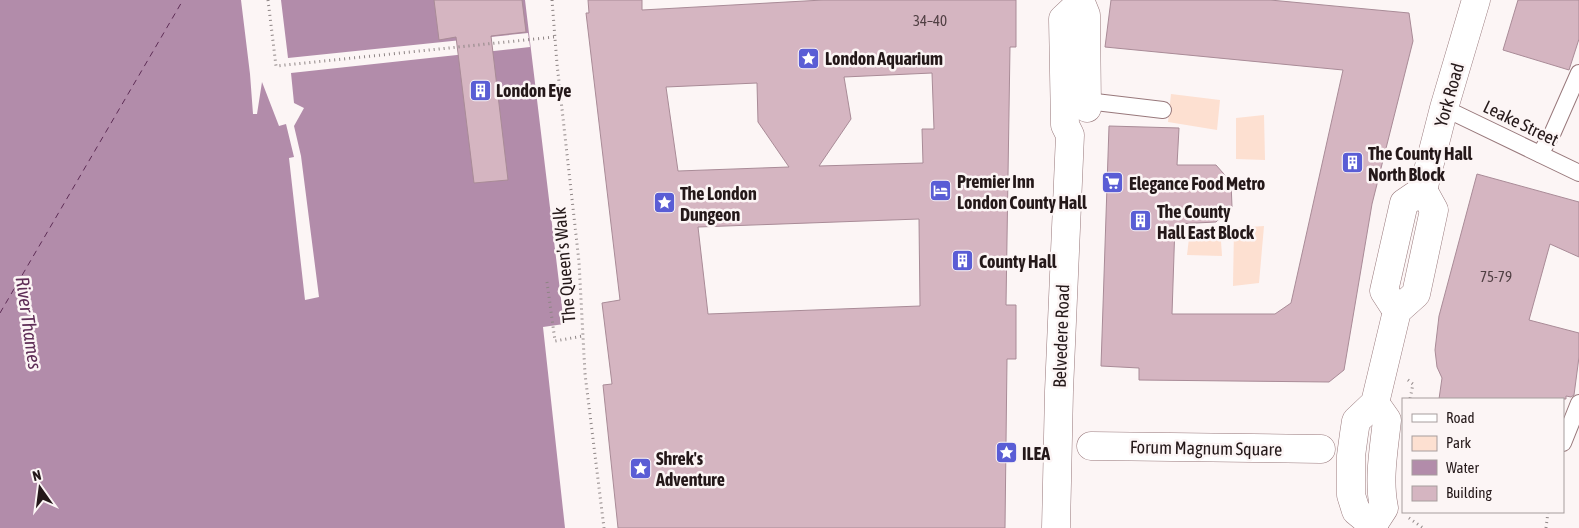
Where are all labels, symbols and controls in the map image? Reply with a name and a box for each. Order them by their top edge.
house number: 34–40 [913,12,947,29]
place icon: London Aquarium [797,46,821,70]
place label: London Aquarium [825,48,943,69]
street label: York Road [1430,61,1468,129]
building icon: London Eye [468,78,492,102]
place label: London Eye [496,80,571,101]
street label: Leake Street [1480,96,1562,150]
place label: The County Hall North Block [1368,143,1473,185]
building icon: The County Hall North Block [1340,151,1364,175]
place label: Premier Inn London County Hall [957,171,1087,213]
supermarket icon: Elegance Food Metro [1101,171,1125,195]
place label: Elegance Food Metro [1129,173,1265,194]
hotel icon: Premier Inn London County Hall [929,179,953,203]
place label: The London Dungeon [680,183,757,225]
place icon: The London Dungeon [652,191,676,215]
place label: The County Hall East Block [1157,201,1255,243]
street label: The Queen's Walk [548,206,580,324]
building icon: The County Hall East Block [1129,209,1153,233]
building icon: County Hall [951,249,975,273]
place label: County Hall [979,251,1057,272]
house number: 75-79 [1480,268,1512,285]
water label: River Thames [12,275,46,371]
street label: Belvedere Road [1049,284,1073,388]
legend [1402,398,1564,513]
text: Road [1446,409,1475,426]
text: Park [1446,434,1471,451]
street label: Forum Magnum Square [1130,436,1282,460]
place icon: ILEA [994,441,1018,465]
place label: ILEA [1022,443,1050,464]
place label: Shrek's Adventure [655,448,725,490]
place icon: Shrek's Adventure [628,456,652,480]
text: Water [1446,459,1479,476]
north arrow [15,463,65,513]
text: N [31,467,43,484]
text: Building [1446,484,1492,501]

